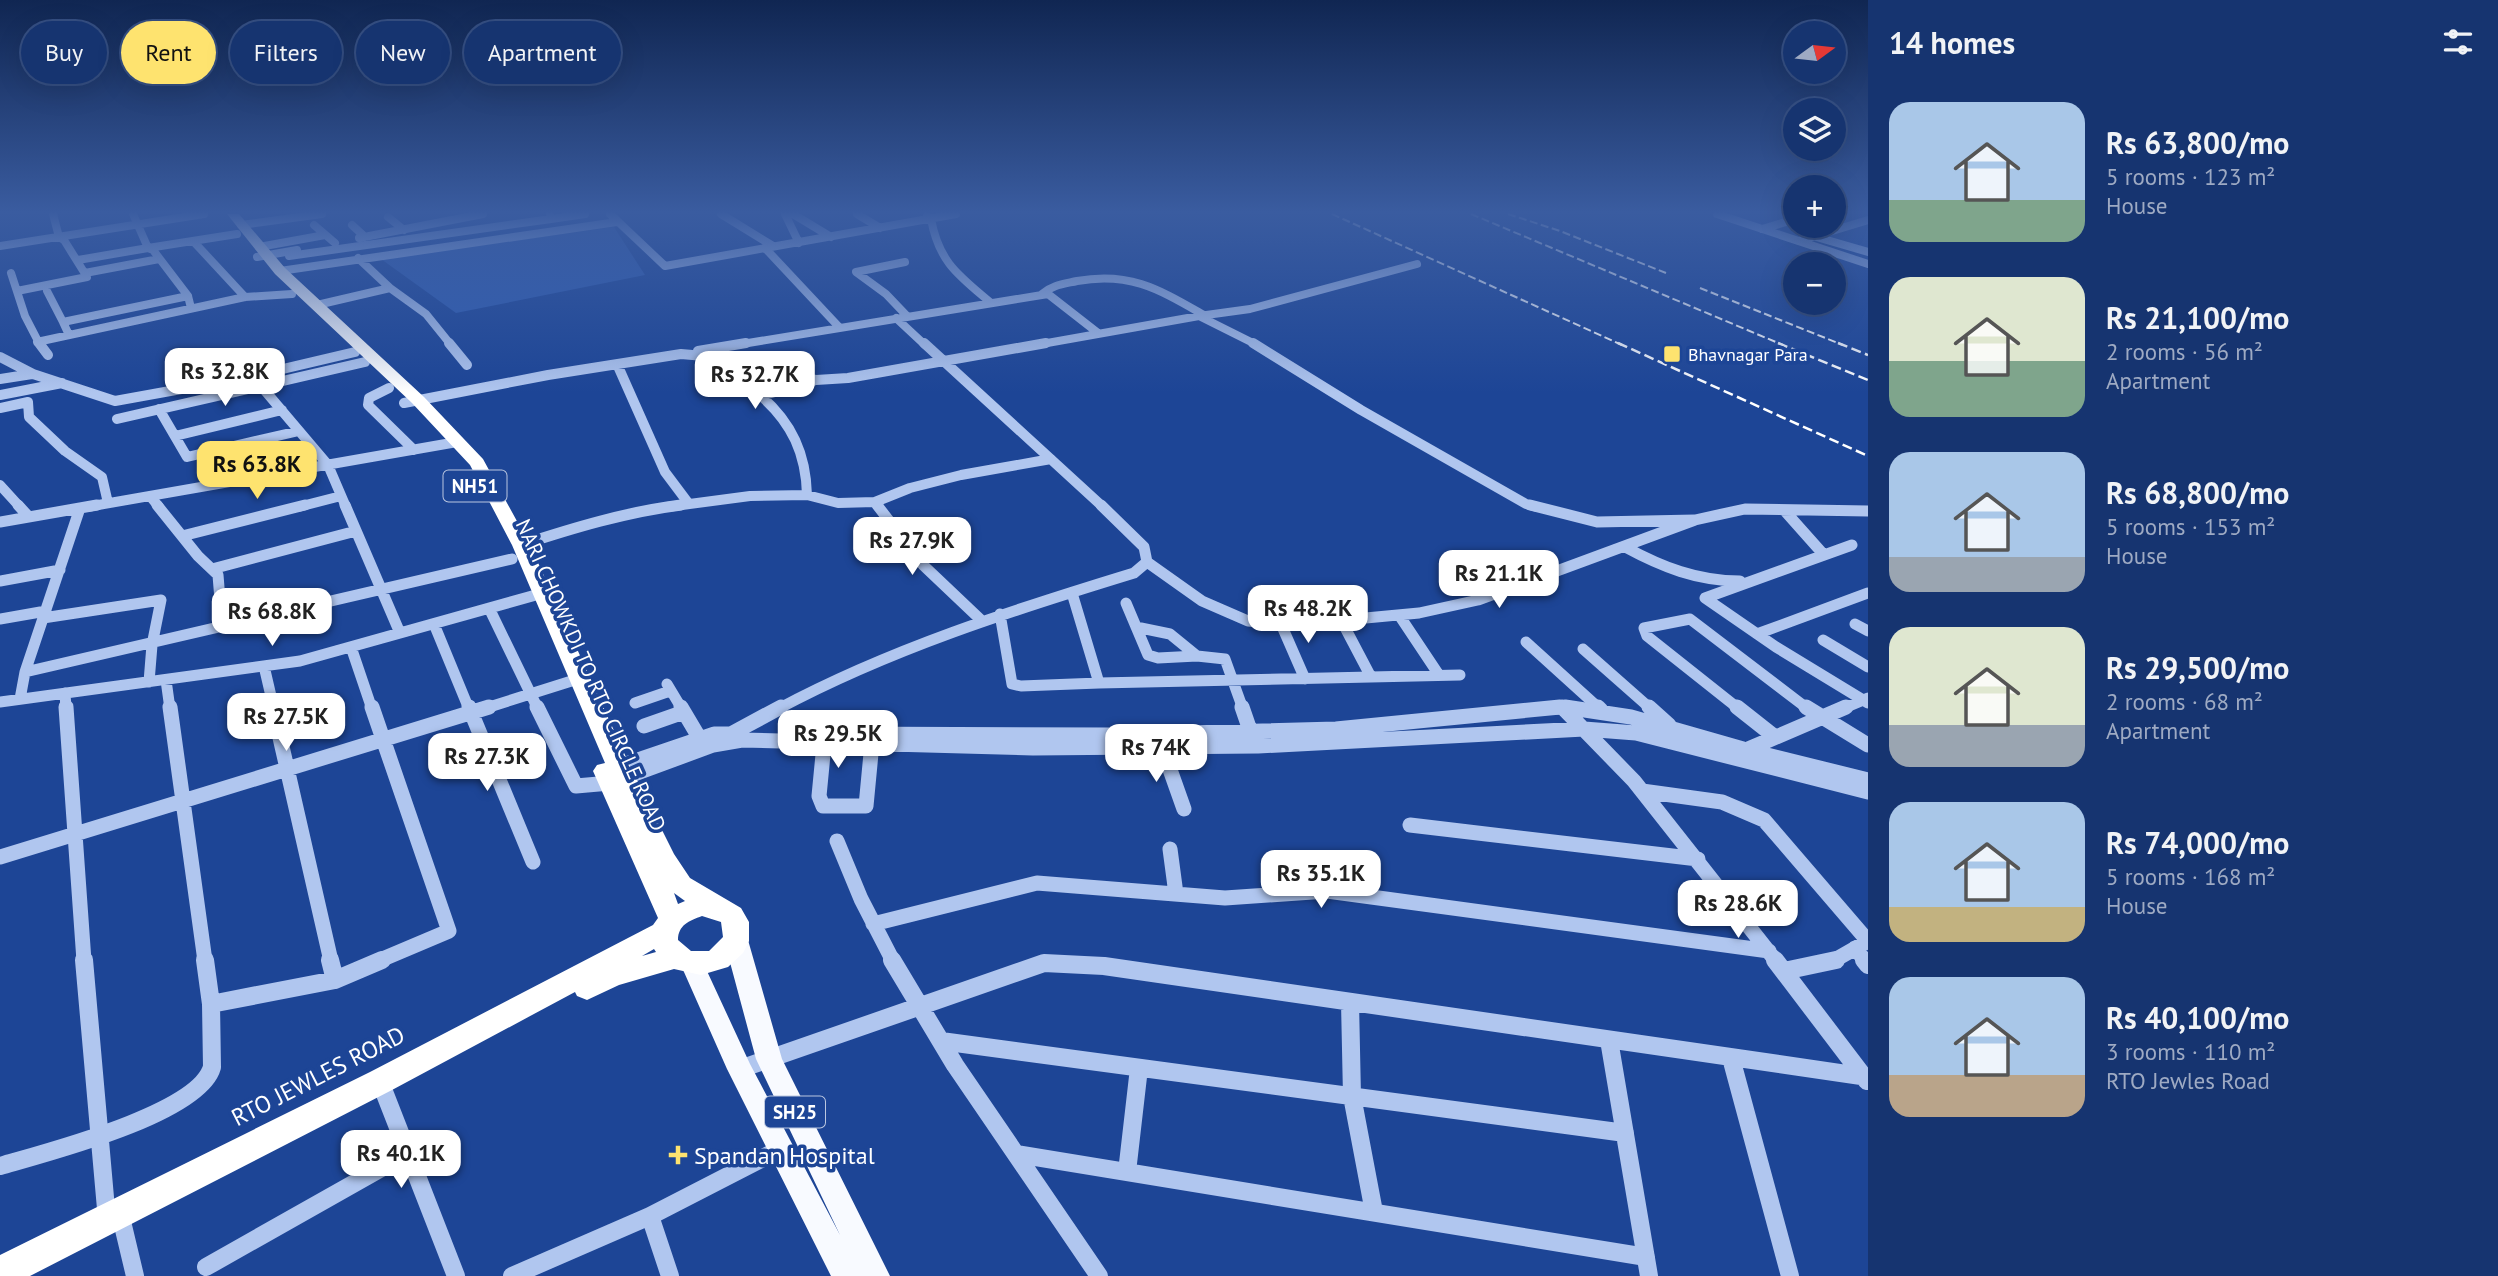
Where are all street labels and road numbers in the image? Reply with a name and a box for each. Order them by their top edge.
road number: NH51 [444,471,506,502]
street label: NARI CHOWKDI TO RTO CIRCLE ROAD [510,515,672,835]
street label: RTO JEWLES ROAD [226,1019,410,1133]
road number: SH25 [765,1096,825,1128]

